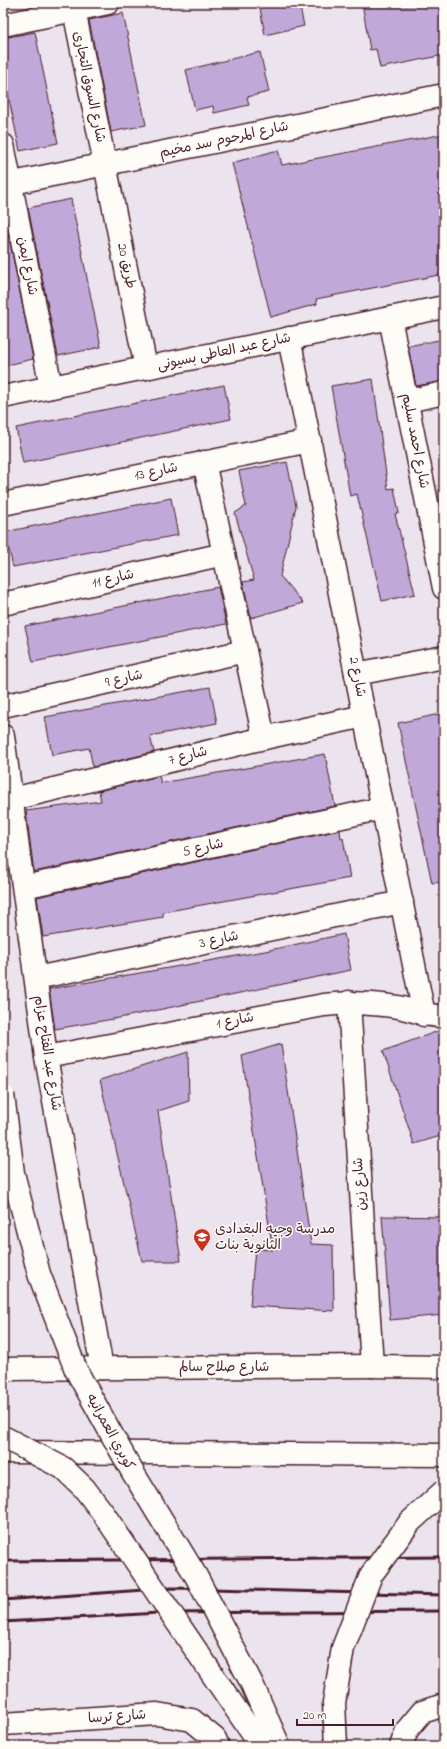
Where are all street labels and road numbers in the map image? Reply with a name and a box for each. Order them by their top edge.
street label: شارع السوق التجارى [67,29,111,145]
street label: شارع المرحوم سد مخيم [158,116,290,164]
street label: شارع ايمن [11,235,43,297]
street label: طريق 20 [111,241,141,291]
street label: شارع عبد العاطى بسيونى [155,328,293,376]
street label: شارع احمد سليم [395,392,435,490]
street label: شارع 13 [132,457,180,487]
street label: شارع 11 [90,564,136,594]
street label: شارع 2 [343,655,371,699]
street label: شارع 9 [103,664,145,694]
street label: شارع 7 [166,741,210,771]
street label: شارع 5 [180,833,226,863]
street label: شارع 3 [197,926,241,954]
street label: شارع عبد الفتاح عزام [28,994,66,1112]
street label: شارع 1 [214,1007,256,1035]
street label: شارع زين [348,1157,372,1211]
street label: شارع صلاح سالم [179,1357,269,1378]
street label: كوبري العمرانيه [80,1390,140,1474]
street label: شارع ترسا [87,1704,147,1730]

